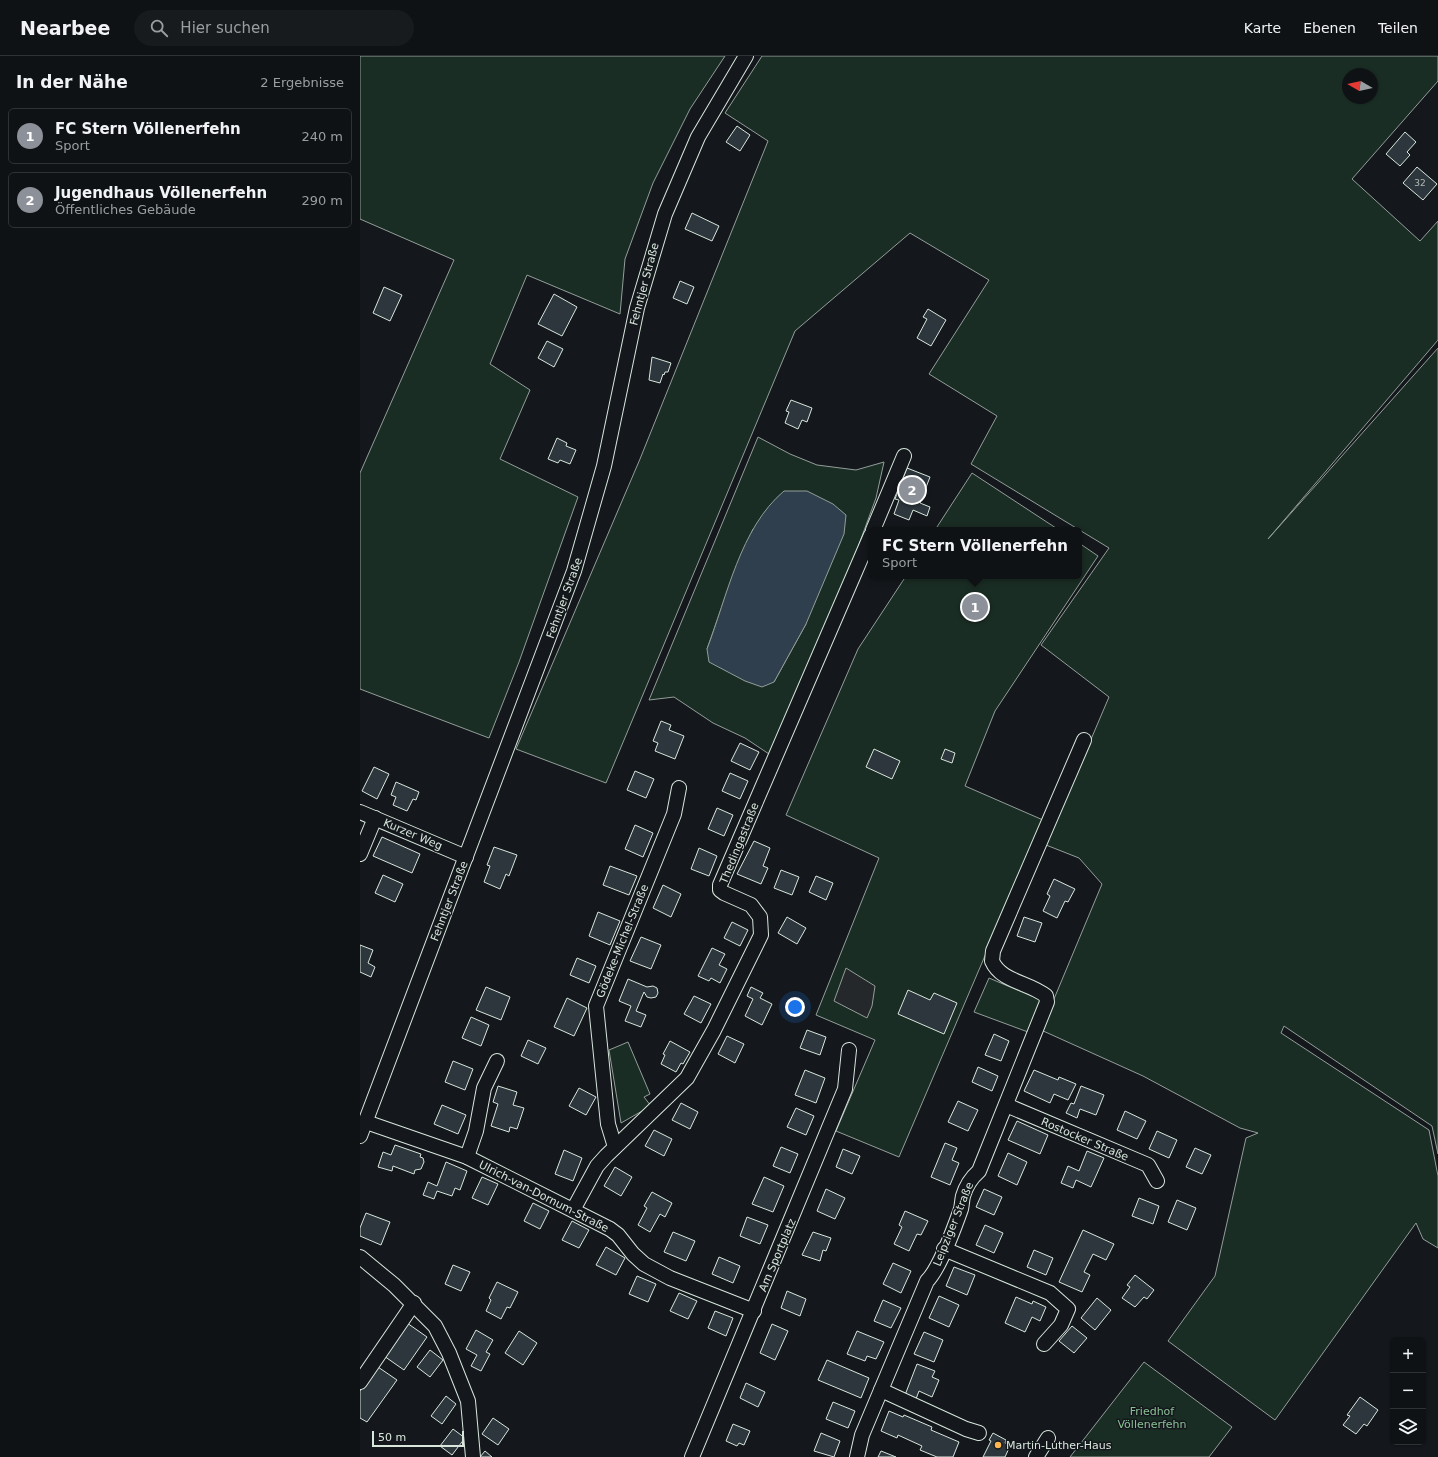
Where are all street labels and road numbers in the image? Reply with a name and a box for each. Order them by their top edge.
street label: Fehntjer Straße [627,241,662,327]
street label: Fehntjer Straße [544,556,585,640]
street label: Thedingastraße [717,801,762,887]
street label: Kurzer Weg [381,816,444,853]
street label: Fehntjer Straße [428,859,471,943]
street label: Gödeke-Michel-Straße [594,882,651,1000]
street label: Rostocker Straße [1039,1115,1131,1164]
street label: Ulrich-van-Dornum-Straße [477,1158,611,1235]
street label: Leipziger Straße [931,1180,976,1268]
street label: Am Sportplatz [756,1216,799,1294]

